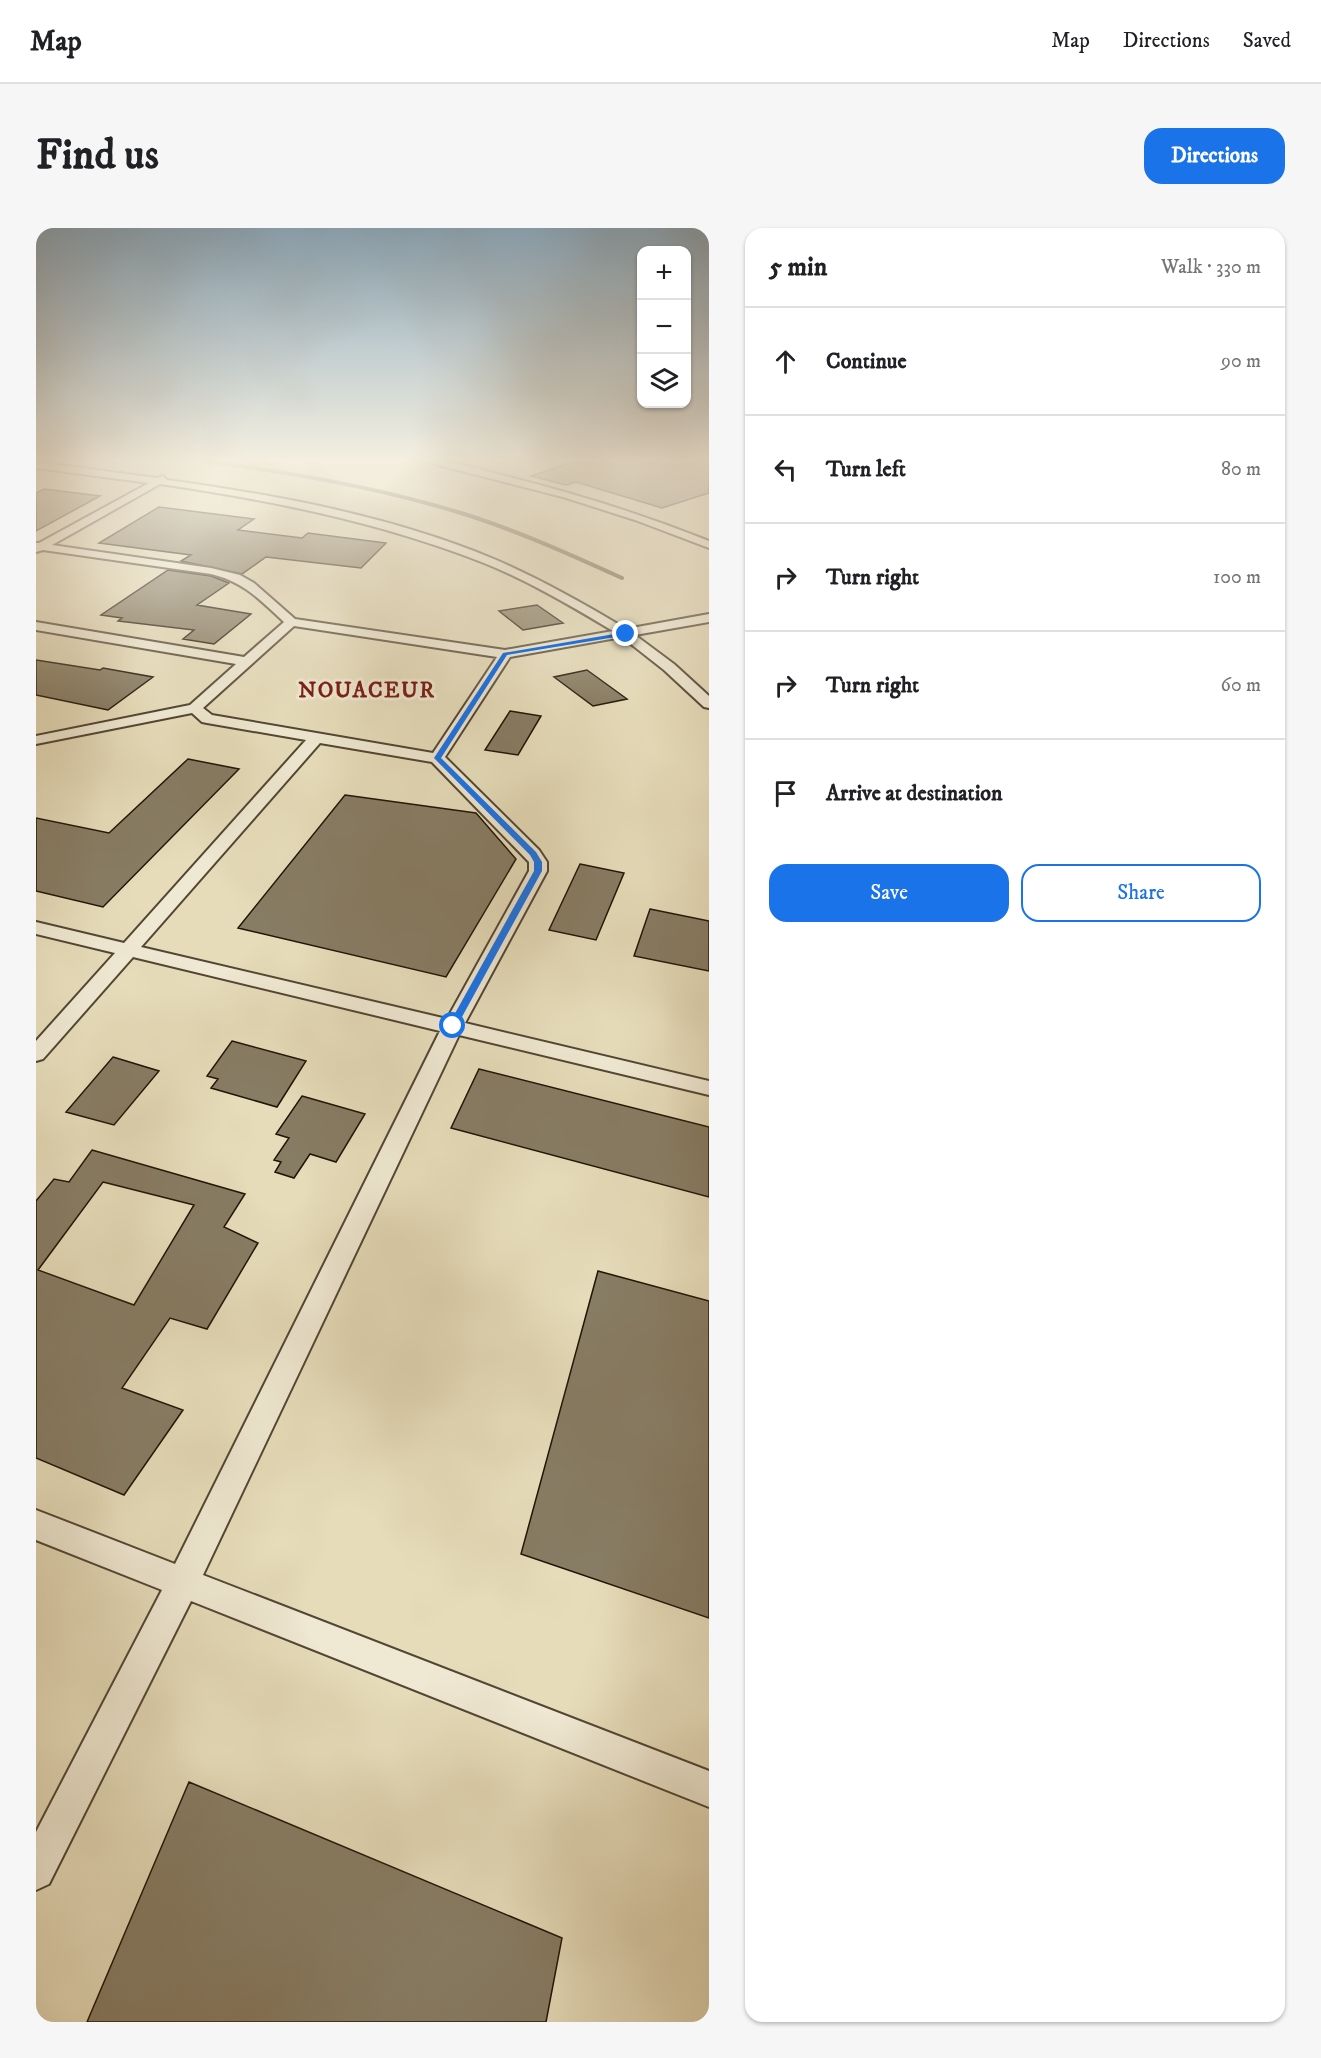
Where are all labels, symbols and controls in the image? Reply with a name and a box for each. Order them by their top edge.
text: Map [30,24,82,59]
text: Map [1051,28,1090,54]
text: Directions [1123,28,1210,54]
text: Saved [1243,28,1291,54]
button: Directions [1144,128,1285,184]
text: Find us [36,130,159,182]
map controls [637,246,691,408]
button: + [637,246,691,300]
text: 5 min [769,251,827,284]
text: Walk · 330 m [1161,255,1261,280]
button: − [637,300,691,354]
icon: ahead [769,345,802,378]
text: Continue [826,348,907,375]
text: 90 m [1221,349,1261,374]
button: layers [637,354,691,408]
icon: left [769,453,802,486]
text: Turn left [826,456,906,483]
text: 80 m [1221,457,1261,482]
icon: right [769,561,802,594]
text: Turn right [826,564,919,591]
text: 100 m [1213,565,1261,590]
route end [612,620,638,646]
icon: right [769,669,802,702]
text: Turn right [826,672,919,699]
text: 60 m [1221,673,1261,698]
district label: NOUACEUR [298,677,436,704]
icon: arrive [769,777,802,810]
text: Arrive at destination [826,780,1003,807]
button: Save [769,864,1009,922]
button: Share [1021,864,1261,922]
route start [439,1012,465,1038]

